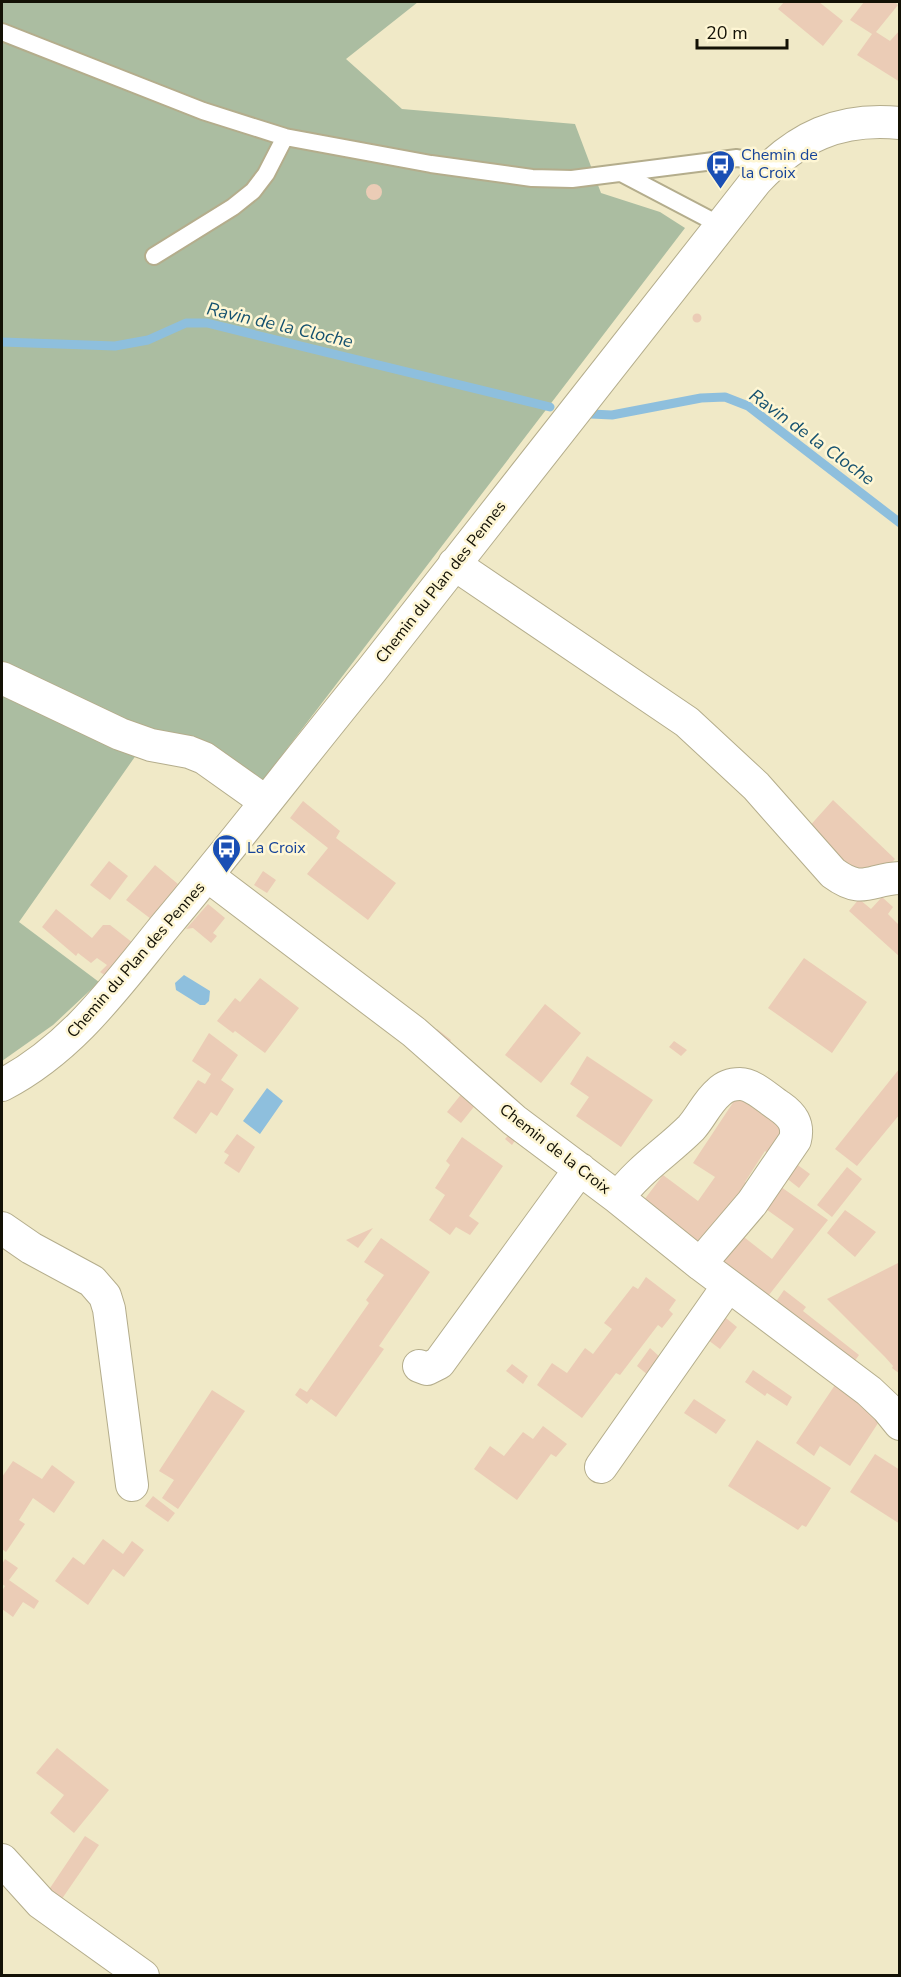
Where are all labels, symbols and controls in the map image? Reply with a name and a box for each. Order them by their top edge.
scale bar [697,12,787,50]
text: 20 m [706,21,748,45]
place label: Chemin de la Croix [741,144,818,184]
bus stop icon: Chemin de la Croix [704,148,736,190]
water label: Ravin de la Cloche [204,296,356,354]
water label: Ravin de la Cloche [744,383,880,491]
street label: Chemin du Plan des Pennes [371,496,511,668]
bus stop icon: La Croix [210,832,242,874]
place label: La Croix [247,837,306,859]
street label: Chemin du Plan des Pennes [62,877,210,1043]
street label: Chemin de la Croix [495,1099,616,1200]

